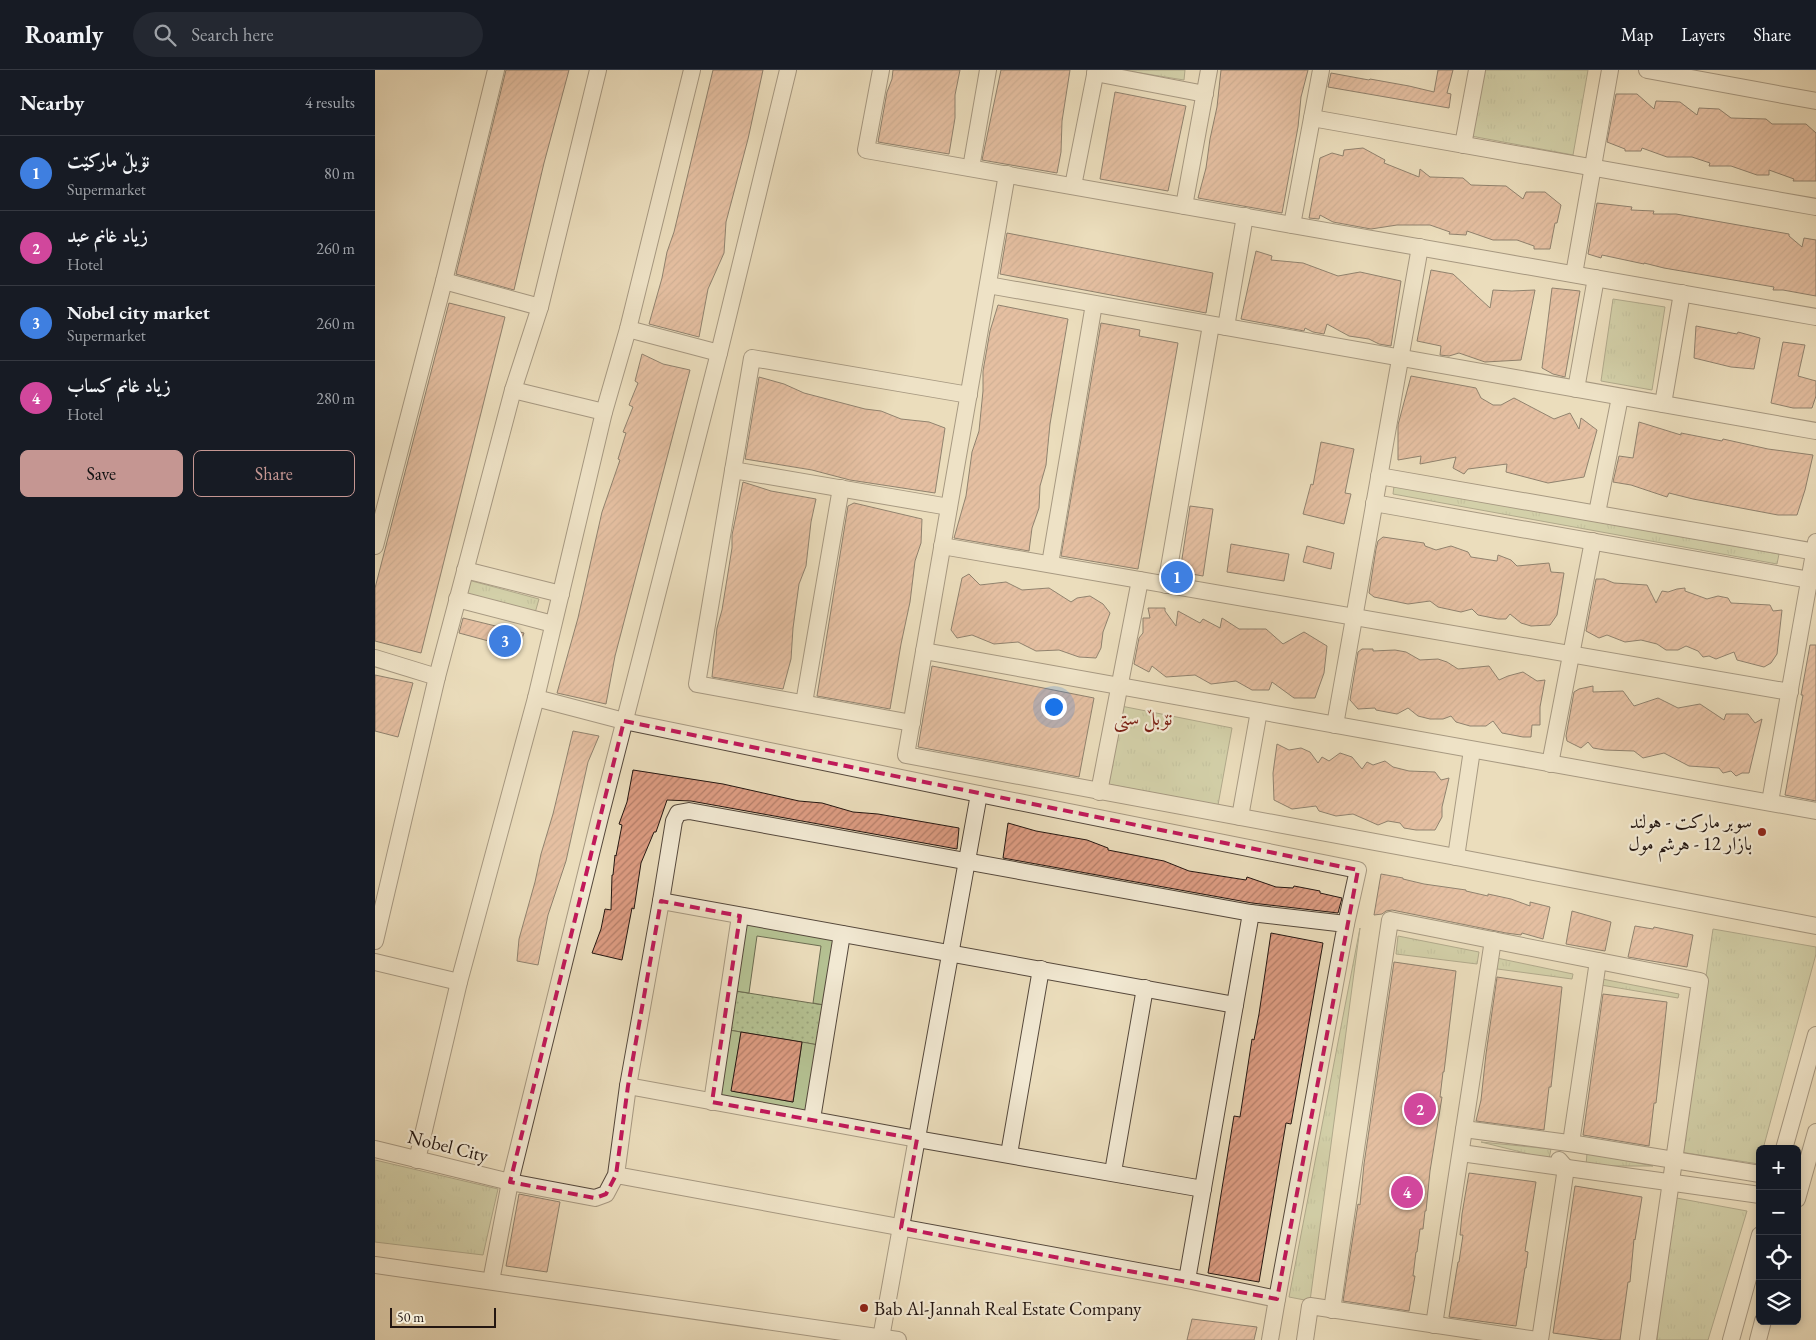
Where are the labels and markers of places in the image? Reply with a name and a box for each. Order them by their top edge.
pin: 1 [1161,558,1193,596]
pin: 3 [489,622,521,660]
place label: سوبر ماركت - هولند بازار 12 - هرشم مول [1628,809,1752,863]
marker: سوبر ماركت - هولند بازار 12 - هرشم مول [1756,826,1768,838]
pin: 2 [1404,1090,1436,1128]
pin: 4 [1391,1173,1423,1211]
place label: Bab Al-Jannah Real Estate Company [874,1296,1142,1321]
marker: Bab Al-Jannah Real Estate Company [858,1302,870,1314]

